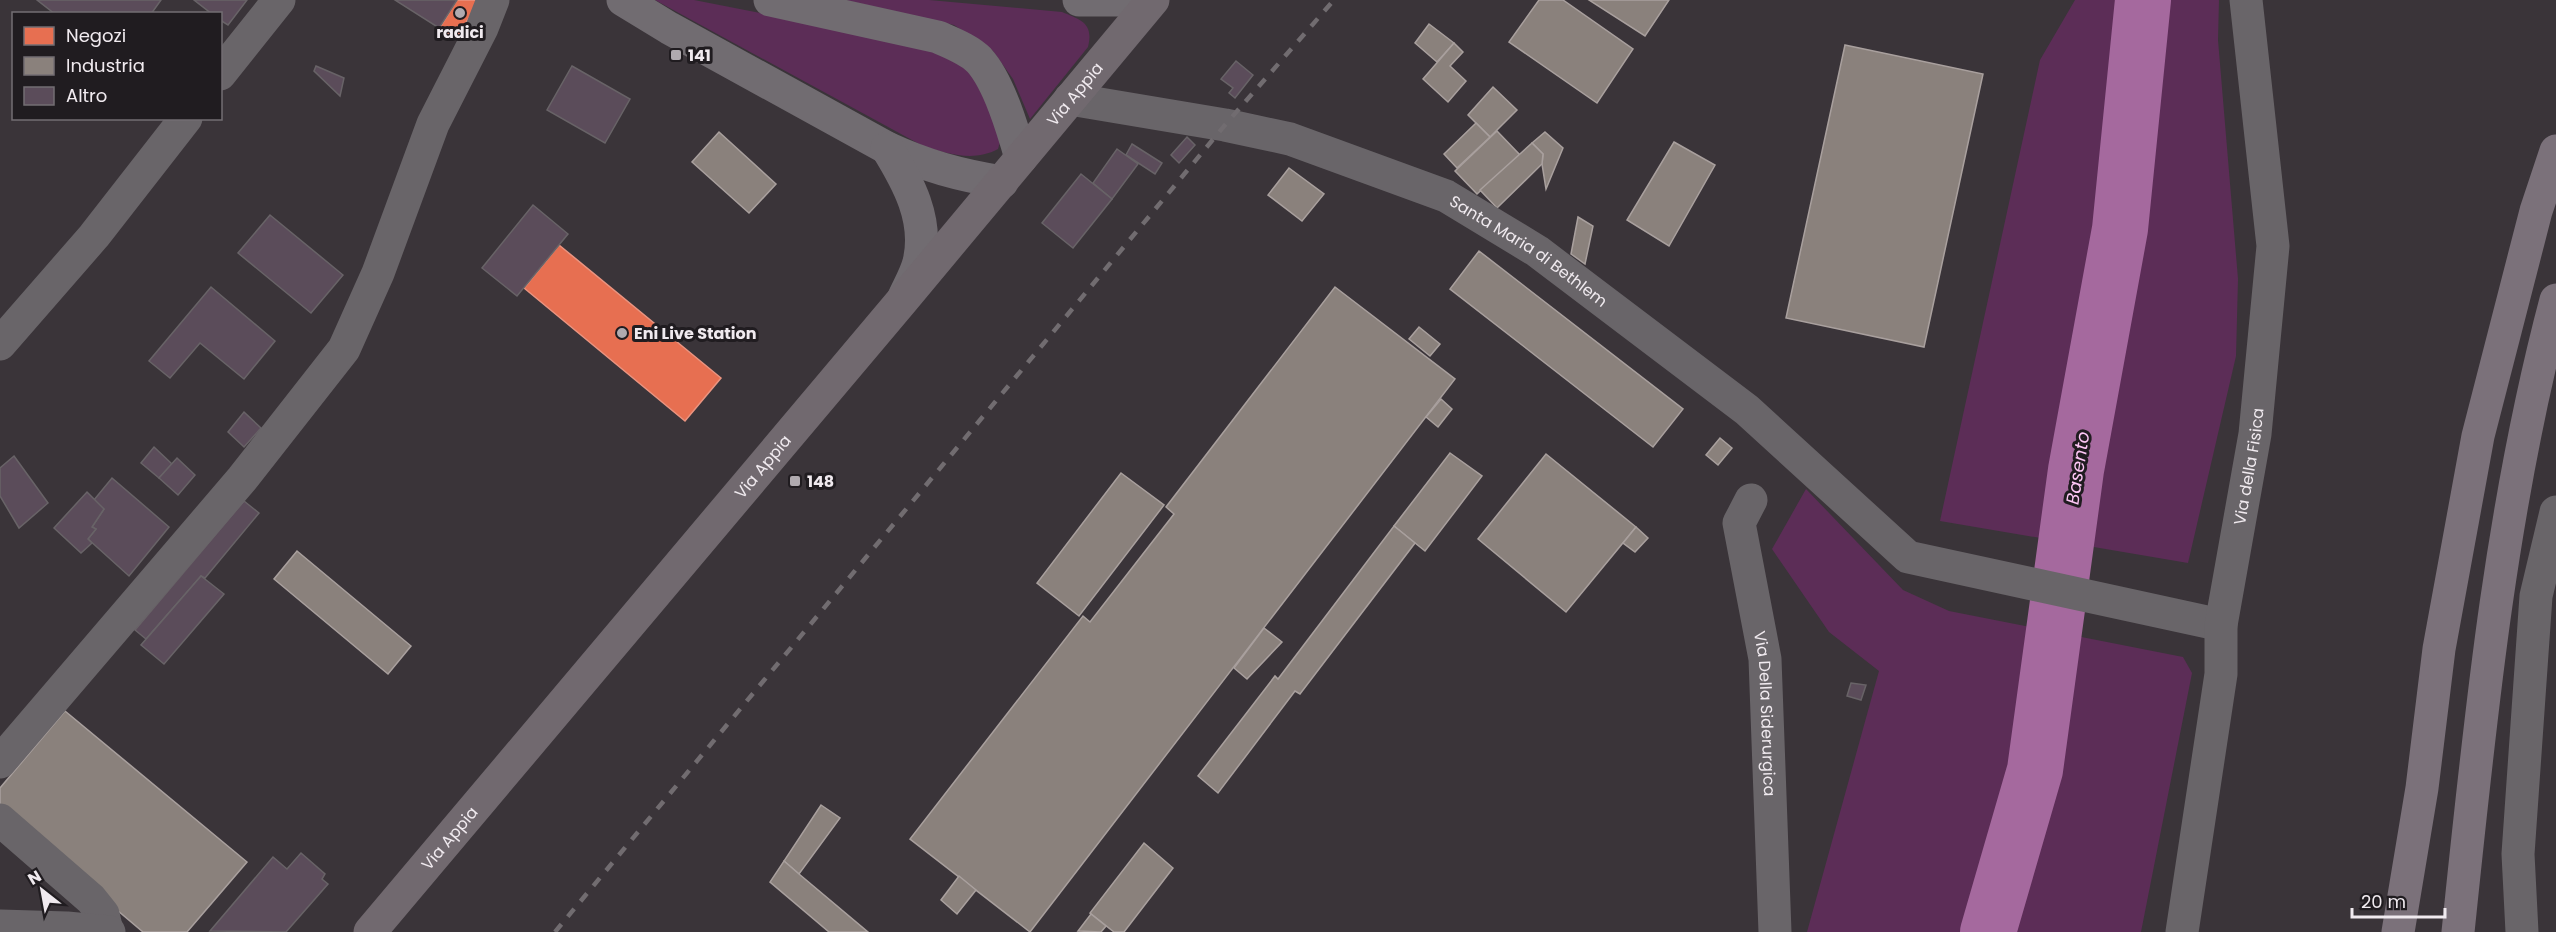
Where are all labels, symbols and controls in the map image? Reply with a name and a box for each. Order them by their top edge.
marker: radici [453,6,467,20]
legend [12,12,222,120]
place label: radici [436,21,484,44]
text: Negozi [66,23,126,48]
place label: 141 [688,44,711,67]
marker: 141 [669,48,683,62]
text: Industria [66,53,145,78]
street label: Via Appia [1042,57,1109,131]
text: Altro [66,83,107,108]
street label: Santa Maria di Bethlem [1445,190,1612,313]
place label: Eni Live Station [634,322,757,345]
marker: Eni Live Station [615,326,629,340]
street label: Via della Fisica [2228,407,2269,527]
street label: Via Appia [729,430,797,504]
water label: Basento [2059,430,2096,506]
place label: 148 [807,470,834,493]
marker: 148 [788,474,802,488]
street label: Via Della Siderurgica [1748,629,1781,797]
street label: Via Appia [416,801,483,875]
north arrow [12,860,72,920]
text: N [23,865,46,891]
scale bar [2352,881,2445,919]
text: 20 m [2361,889,2406,914]

